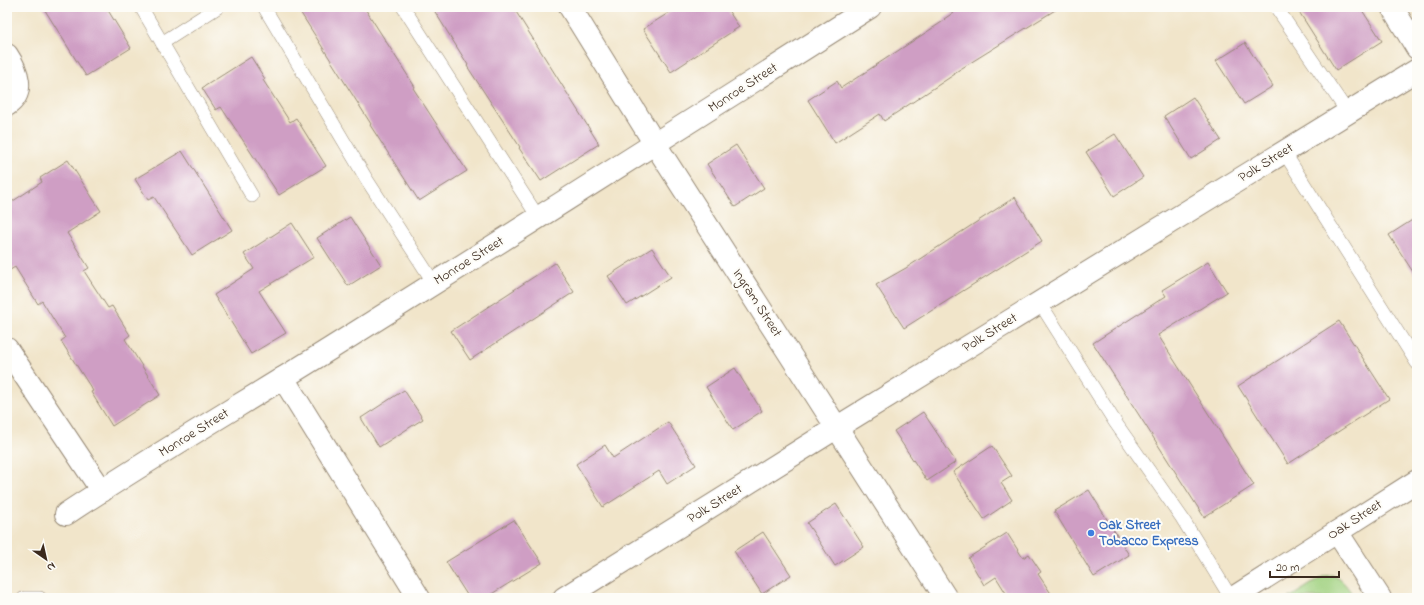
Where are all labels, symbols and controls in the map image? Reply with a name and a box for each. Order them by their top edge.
street label: Monroe Street [704,57,782,118]
street label: Polk Street [1234,138,1298,188]
street label: Monroe Street [430,231,508,291]
street label: Ingram Street [726,265,787,342]
street label: Polk Street [958,308,1022,358]
street label: Monroe Street [155,403,233,463]
street label: Polk Street [683,479,747,529]
street label: Oak Street [1323,494,1387,546]
place label: Oak Street Tobacco Express [1099,515,1199,552]
marker: Oak Street Tobacco Express [1086,528,1096,538]
north arrow [26,539,66,579]
scale bar [1270,553,1339,579]
text: N [43,558,59,575]
text: 20 m [1276,559,1299,577]

